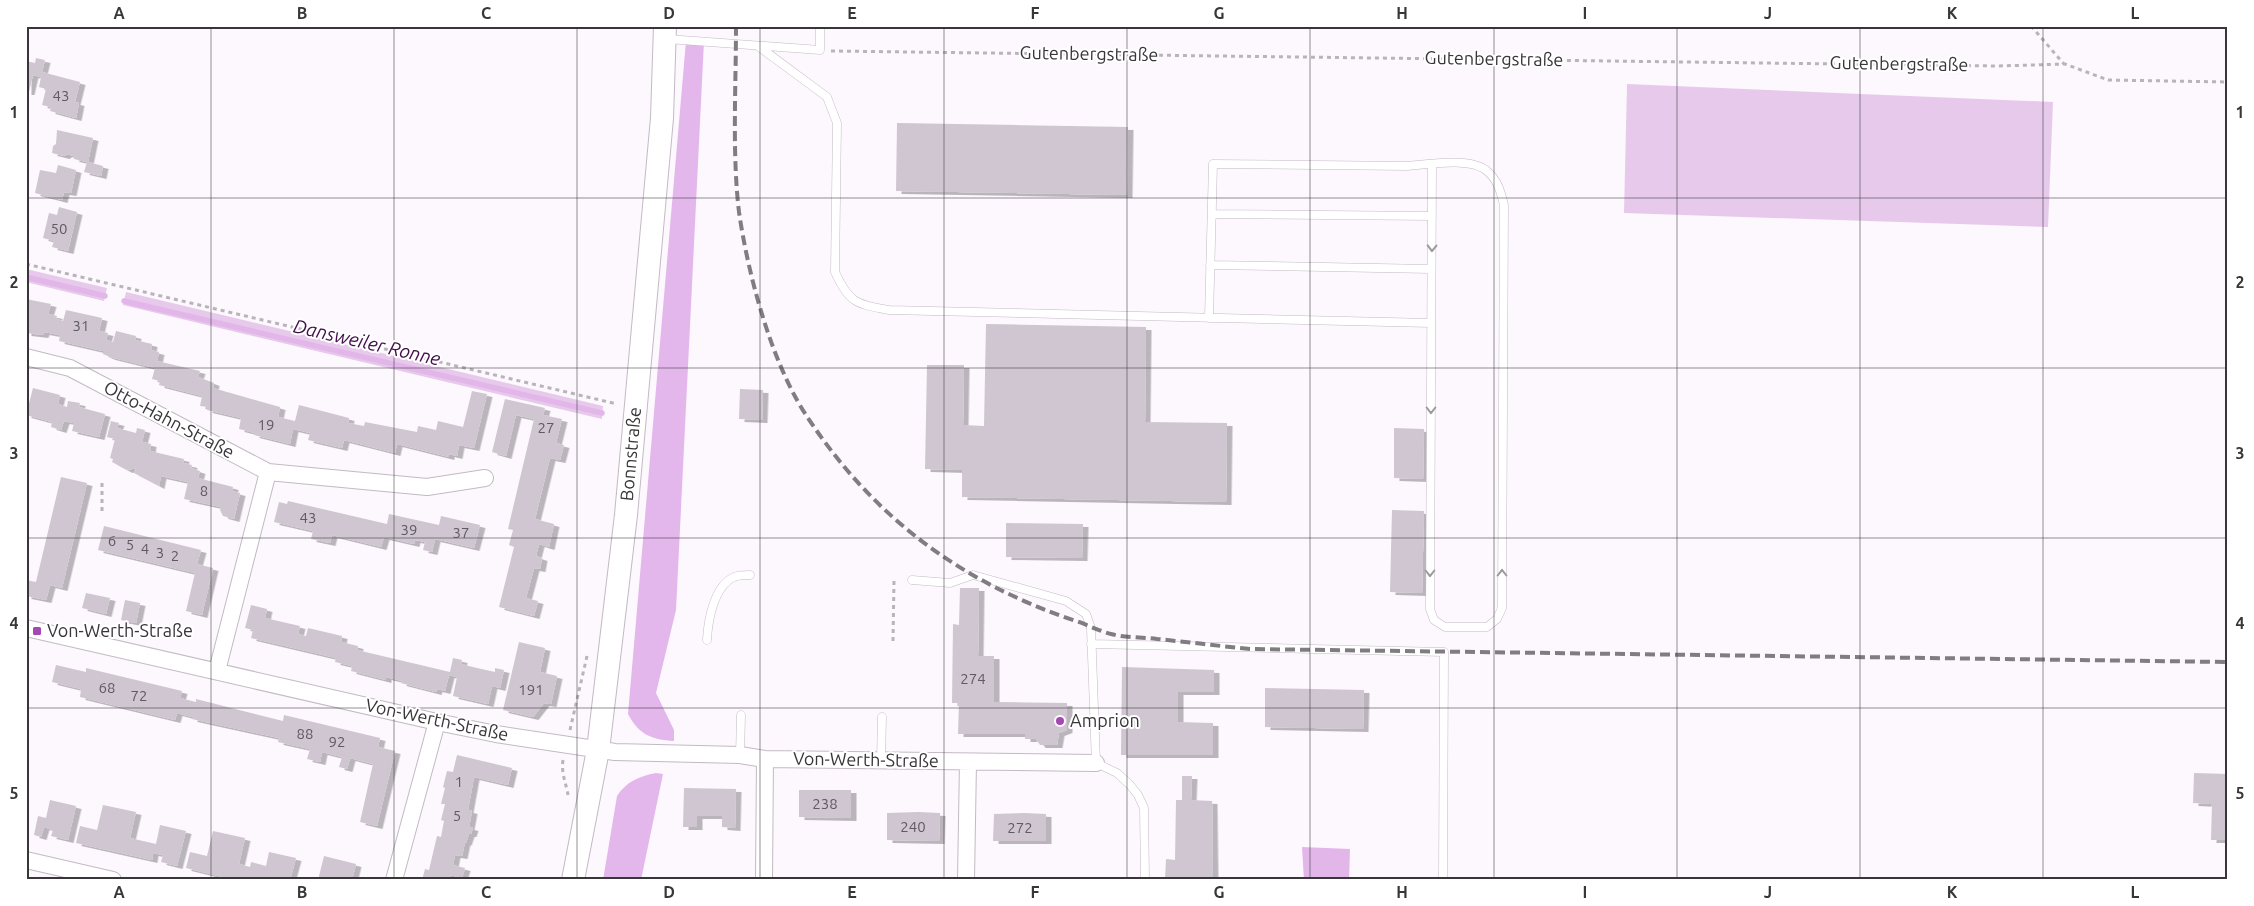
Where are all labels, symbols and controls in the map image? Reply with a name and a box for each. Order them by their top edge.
text: A [113,4,125,22]
text: B [297,4,307,22]
text: C [481,4,491,22]
text: D [663,4,675,22]
text: E [847,4,857,22]
text: F [1031,4,1040,22]
text: G [1213,4,1225,22]
text: H [1396,4,1408,22]
text: I [1583,4,1587,22]
text: J [1764,4,1772,22]
text: K [1947,4,1958,22]
text: L [2131,4,2140,22]
street label: Gutenbergstraße [1019,42,1159,64]
street label: Gutenbergstraße [1424,47,1564,69]
street label: Gutenbergstraße [1829,52,1969,74]
house number: 43 [53,87,69,104]
text: 1 [9,103,19,121]
text: 1 [2235,103,2245,121]
house number: 50 [51,220,67,237]
one-way arrow [1427,244,1437,252]
text: 2 [9,273,19,291]
text: 2 [2235,273,2245,291]
water label: Dansweiler Ronne [291,314,443,370]
house number: 31 [73,317,89,334]
street label: Otto-Hahn-Straße [101,376,238,462]
street label: Bonnstraße [616,406,644,502]
one-way arrow [1426,407,1436,415]
house number: 19 [258,416,274,433]
house number: 27 [538,419,554,436]
text: 3 [9,444,19,462]
text: 3 [2235,444,2245,462]
house number: 8 [200,482,208,499]
house number: 43 [300,509,316,526]
house number: 39 [401,521,417,538]
house number: 37 [453,524,469,541]
house number: 6 [108,532,116,549]
house number: 5 [126,536,134,553]
house number: 4 [141,540,149,557]
house number: 3 [156,544,164,561]
house number: 2 [171,547,179,564]
one-way arrow [1497,569,1507,577]
one-way arrow [1425,570,1435,577]
text: 4 [9,614,19,632]
text: 4 [2235,614,2245,632]
place label: Von-Werth-Straße [47,620,193,640]
marker: Von-Werth-Straße [31,625,43,637]
house number: 274 [960,670,986,687]
house number: 68 [99,679,115,696]
house number: 191 [518,681,544,698]
house number: 72 [131,687,147,704]
street label: Von-Werth-Straße [364,694,511,744]
place label: Amprion [1070,710,1140,730]
marker: Amprion [1054,715,1066,727]
house number: 88 [297,725,313,742]
house number: 92 [329,733,345,750]
street label: Von-Werth-Straße [793,748,939,770]
house number: 1 [455,773,463,790]
text: 5 [9,784,19,802]
text: 5 [2235,784,2245,802]
house number: 238 [812,795,838,812]
house number: 5 [453,807,461,824]
house number: 240 [900,818,926,835]
house number: 272 [1007,819,1033,836]
text: A [113,883,125,901]
text: B [297,883,307,901]
text: C [481,883,491,901]
text: D [663,883,675,901]
text: E [847,883,857,901]
text: F [1031,883,1040,901]
text: G [1213,883,1225,901]
text: H [1396,883,1408,901]
text: I [1583,883,1587,901]
text: J [1764,883,1772,901]
text: K [1947,883,1958,901]
text: L [2131,883,2140,901]

